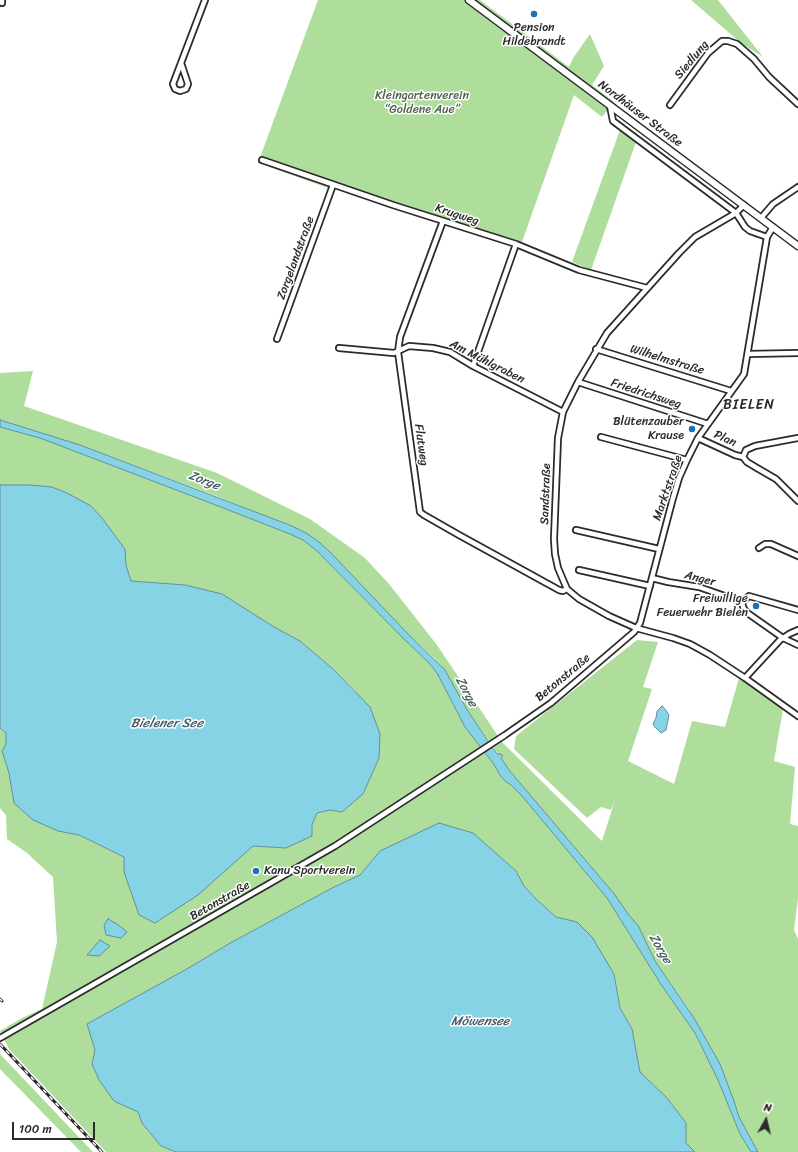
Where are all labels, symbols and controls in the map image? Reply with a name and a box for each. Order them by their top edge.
marker: Pension Hildebrandt [529,9,539,19]
place label: Pension Hildebrandt [502,21,566,49]
street label: Siedlung [672,38,712,82]
street label: Nordhäuser Straße [595,78,685,150]
park label: Kleingartenverein “Goldene Aue” [375,89,469,117]
street label: Krugweg [433,201,481,229]
street label: Zorgelandstraße [274,214,318,302]
street label: Am Mühlgraben [447,337,527,387]
street label: Wilhelmstraße [628,342,706,378]
street label: Friedrichsweg [609,376,683,412]
district label: BIELEN [723,397,775,413]
place label: Blütenzauber Krause [613,415,684,443]
street label: Flutweg [411,423,431,467]
marker: Blütenzauber Krause [687,424,697,434]
street label: Plan [711,428,739,450]
street label: Marktstraße [650,453,686,523]
street label: Sandstraße [538,463,554,525]
water label: Zorge [186,468,222,494]
street label: Anger [683,568,717,590]
place label: Freiwillige Feuerwehr Bielen [657,592,748,620]
marker: Freiwillige Feuerwehr Bielen [751,601,761,611]
street label: Betonstraße [533,651,593,705]
water label: Zorge [452,674,480,710]
water label: Bielener See [131,716,203,732]
place label: Kanu Sportverein [264,864,355,878]
marker: Kanu Sportverein [251,866,261,876]
street label: Betonstraße [187,878,253,924]
water label: Zorge [645,931,675,967]
water label: Möwensee [451,1014,509,1030]
text: N [763,1098,773,1118]
north arrow [746,1100,786,1140]
scale bar [14,1114,97,1140]
text: 100 m [19,1118,52,1140]

